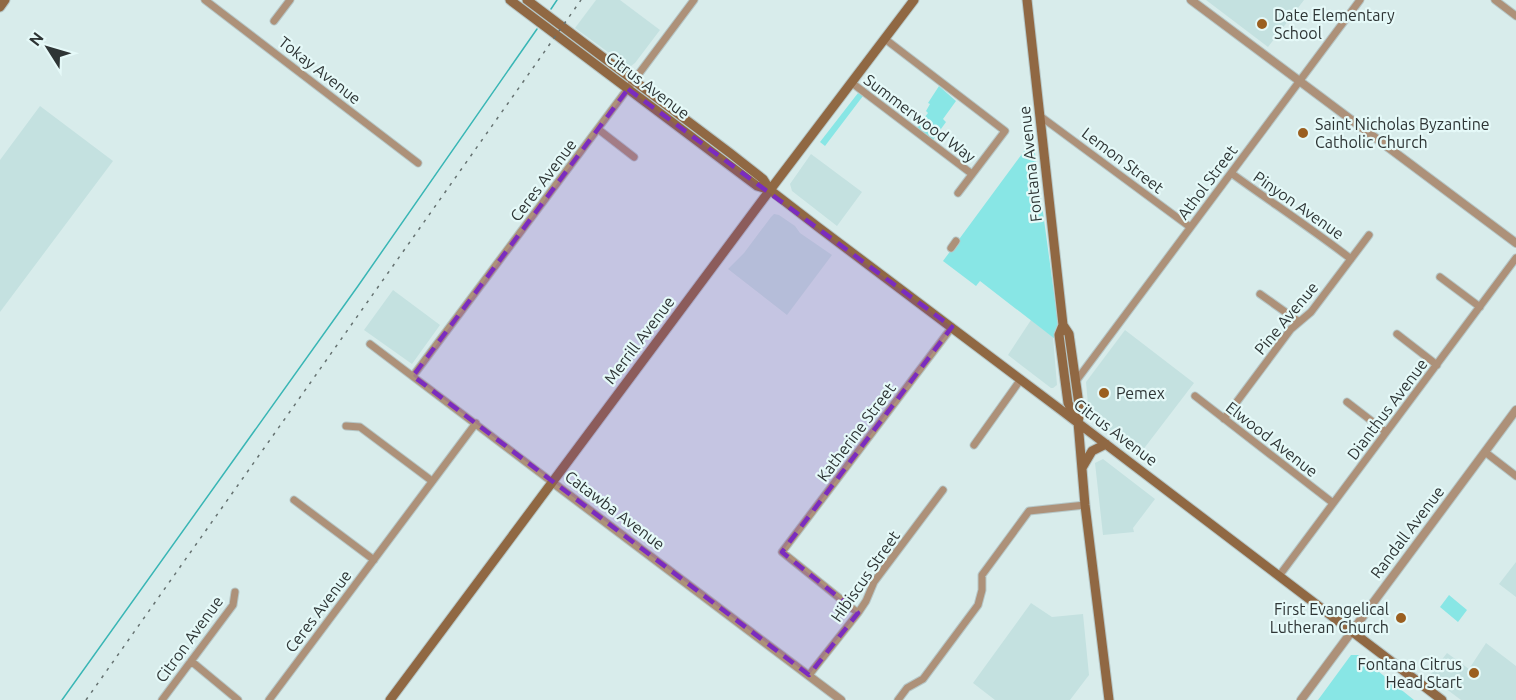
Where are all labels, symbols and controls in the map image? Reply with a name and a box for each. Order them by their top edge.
place label: Date Elementary School [1274,6,1395,42]
marker: Date Elementary School [1255,17,1269,31]
north arrow [18,18,78,78]
text: N [25,29,47,49]
street label: Tokay Avenue [275,32,365,108]
street label: Citrus Avenue [603,48,693,122]
street label: Summerwood Way [861,70,980,166]
street label: Fontana Avenue [1015,105,1045,223]
place label: Saint Nicholas Byzantine Catholic Church [1315,115,1490,151]
street label: Lemon Street [1079,123,1168,197]
marker: Saint Nicholas Byzantine Catholic Church [1296,126,1310,140]
street label: Ceres Avenue [506,135,580,225]
street label: Athol Street [1173,141,1241,222]
street label: Pinyon Avenue [1250,167,1348,243]
street label: Pine Avenue [1251,278,1321,358]
street label: Merrill Avenue [600,293,678,387]
street label: Dianthus Avenue [1343,355,1431,463]
street label: Katherine Street [813,379,899,485]
place label: Pemex [1116,384,1165,402]
marker: Pemex [1097,386,1111,400]
street label: Citrus Avenue [1071,395,1161,469]
street label: Elwood Avenue [1223,398,1321,480]
street label: Catawba Avenue [562,467,668,553]
street label: Randall Avenue [1366,482,1448,582]
street label: Hibiscus Street [827,526,903,625]
street label: Ceres Avenue [281,566,355,656]
street label: Citron Avenue [152,592,226,686]
place label: First Evangelical Lutheran Church [1270,600,1389,636]
marker: First Evangelical Lutheran Church [1394,611,1408,625]
place label: Fontana Citrus Head Start [1357,655,1463,691]
marker: Fontana Citrus Head Start [1467,666,1481,680]

